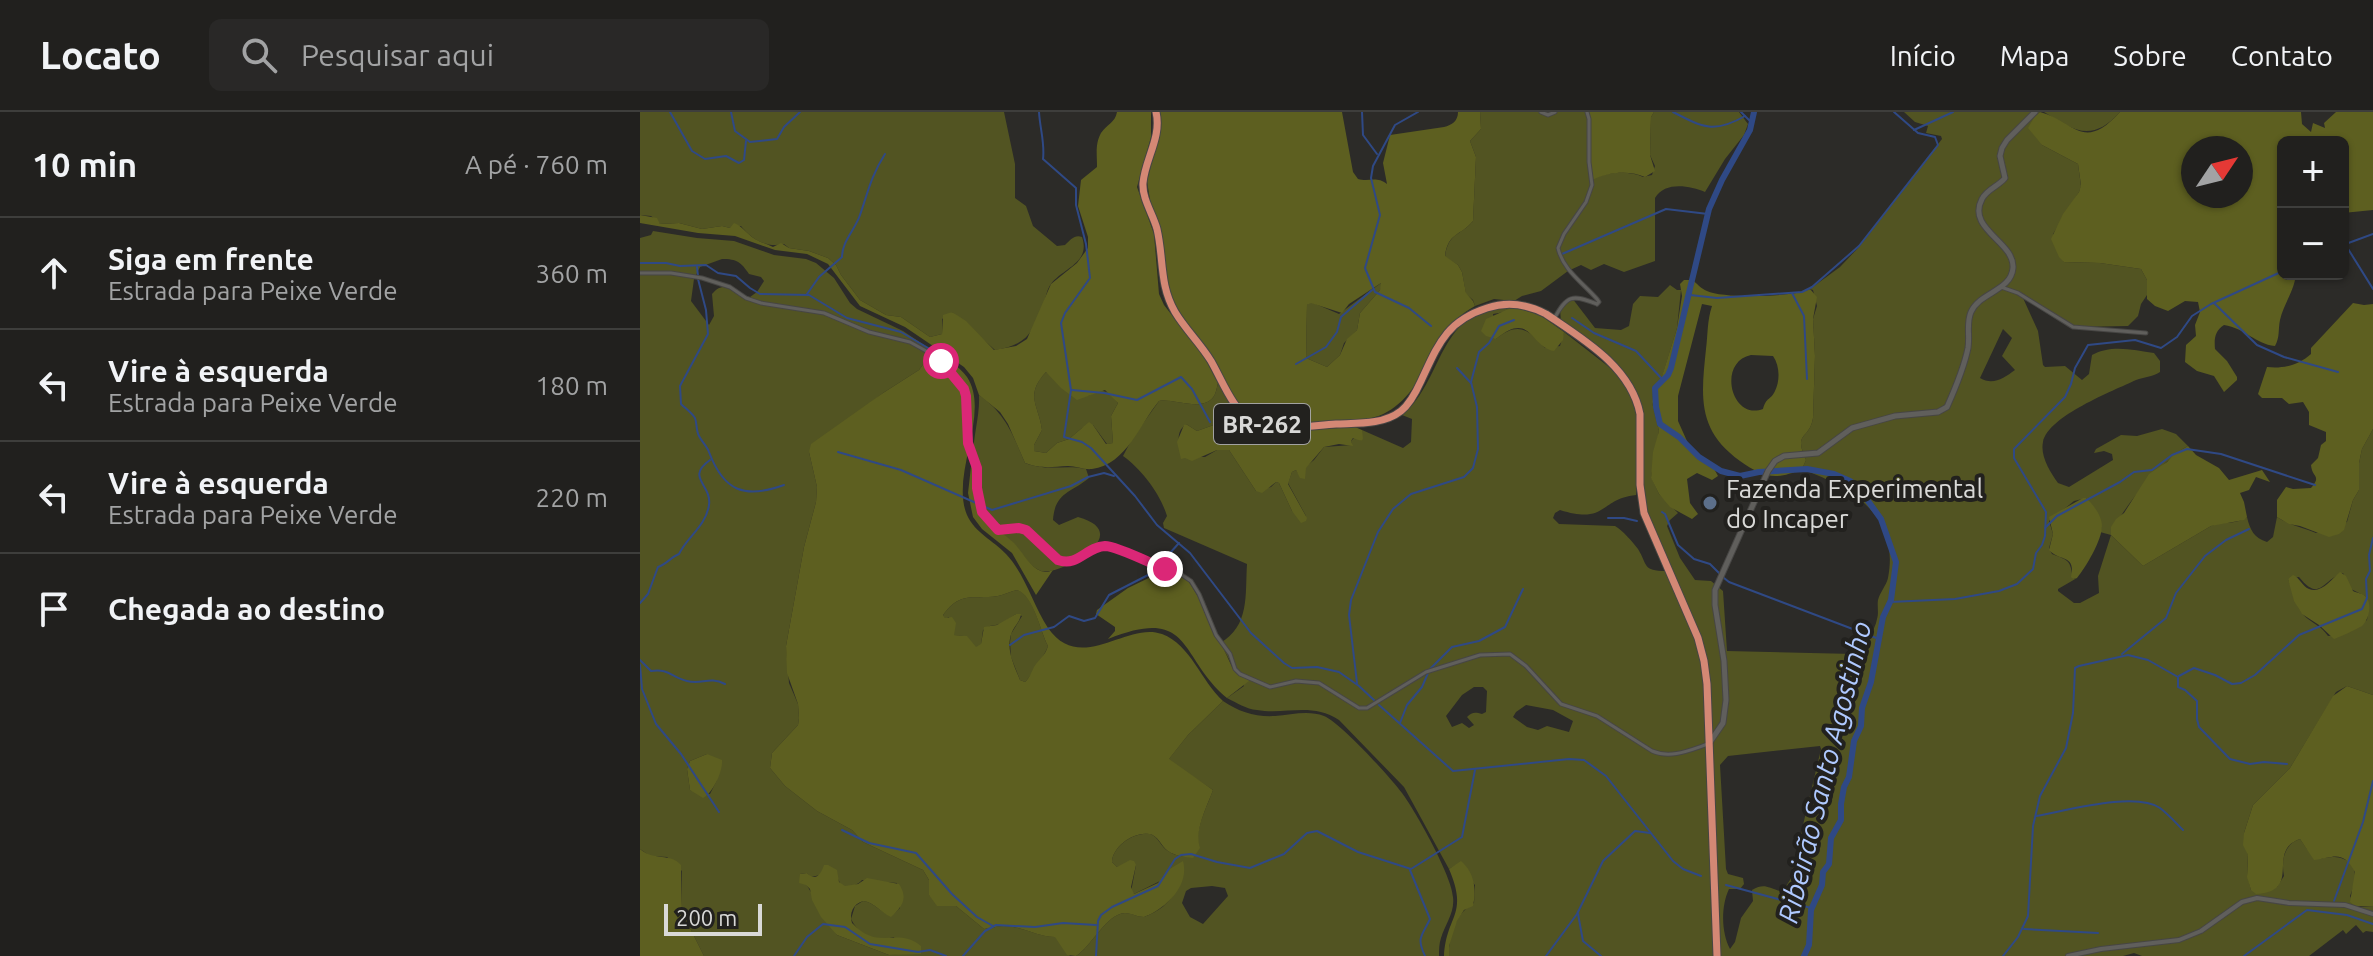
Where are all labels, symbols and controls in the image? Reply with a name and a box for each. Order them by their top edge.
search box [209,19,769,91]
icon: search [237,33,281,77]
text: Locato [40,34,161,76]
text: Pesquisar aqui [301,38,494,72]
text: Início [1890,40,1956,71]
text: Mapa [2000,40,2069,71]
text: Sobre [2113,40,2187,71]
text: Contato [2231,40,2333,71]
north arrow [2181,136,2253,208]
map controls [2277,136,2349,280]
button: + [2277,136,2349,208]
text: 10 min [32,145,137,183]
text: A pé · 760 m [465,150,608,179]
button: − [2277,208,2349,280]
text: Siga em frente [108,242,314,276]
icon: ahead [32,251,76,295]
text: 360 m [536,259,608,288]
text: Estrada para Peixe Verde [108,276,398,305]
route start [923,343,959,379]
text: Vire à esquerda [108,354,329,388]
icon: left [32,363,76,407]
text: 180 m [536,371,608,400]
text: Estrada para Peixe Verde [108,388,398,417]
road number: BR-262 [1214,404,1310,444]
text: Vire à esquerda [108,466,329,500]
place label: Fazenda Experimental do Incaper [1726,474,1983,533]
icon: left [32,475,76,519]
text: 220 m [536,483,608,512]
marker: Fazenda Experimental do Incaper [1701,494,1719,512]
text: Estrada para Peixe Verde [108,500,398,529]
route end [1147,551,1183,587]
icon: arrive [32,587,76,631]
text: Chegada ao destino [108,592,385,626]
water label: Ribeirão Santo Agostinho [1772,618,1876,926]
scale bar [664,900,762,936]
text: 200 m [676,905,737,930]

